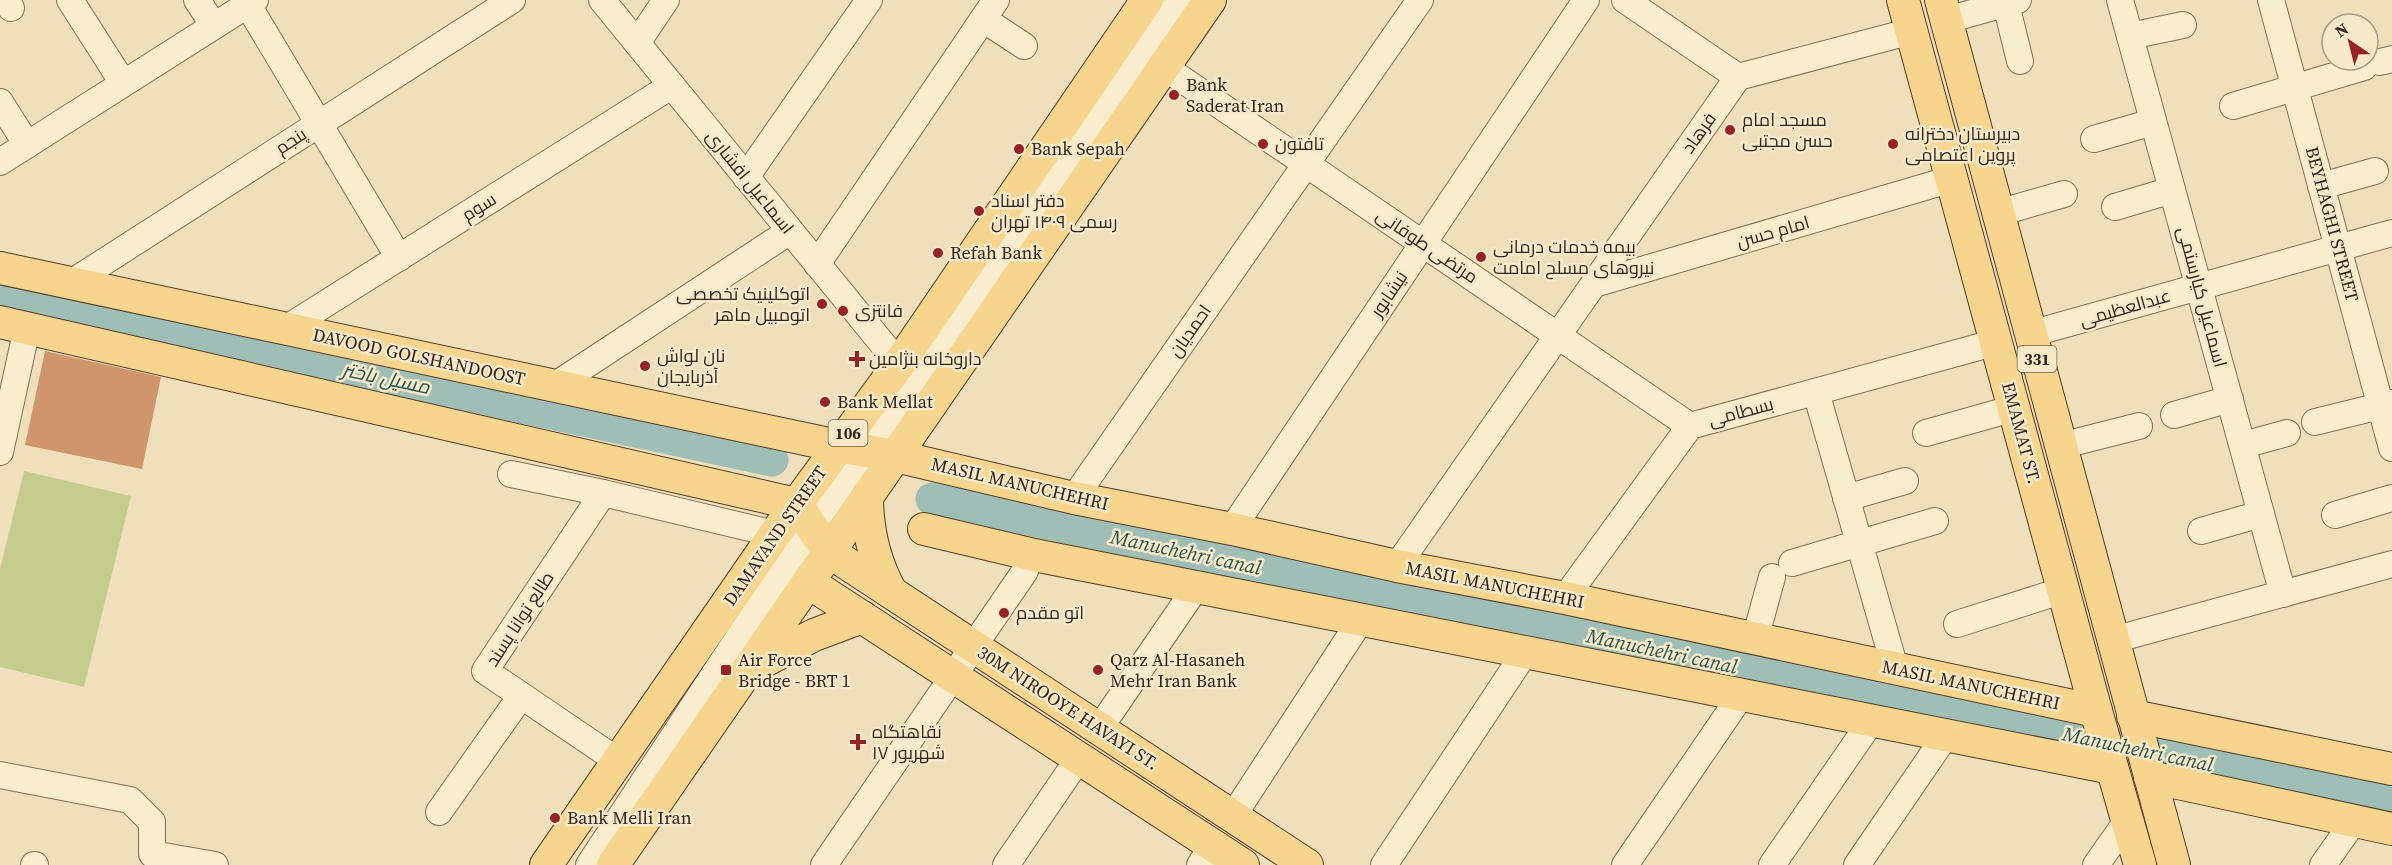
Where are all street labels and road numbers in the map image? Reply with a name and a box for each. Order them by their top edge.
street label: فرهاد [1676,107,1722,158]
street label: پنجم [270,121,311,160]
street label: اسماعیل افشاری [701,124,800,239]
street label: BEYHAGHI STREET [2300,144,2365,304]
street label: سوم [457,186,501,227]
street label: مرتضی طوفانی [1371,202,1483,289]
street label: امام حسن [1733,209,1812,254]
street label: اسماعیل کیارستمی [2172,224,2233,370]
street label: نیشابور [1363,266,1413,323]
street label: عبدالعظیمی [2076,283,2173,332]
street label: احمدیان [1163,299,1217,362]
street label: DAVOOD GOLSHANDOOST [311,322,528,391]
road number: 331 [2018,346,2056,372]
street label: EMAMAT ST. [1996,379,2047,487]
street label: بسطامی [1705,391,1776,432]
road number: 106 [828,420,868,446]
street label: MASIL MANUCHEHRI [929,451,1111,516]
street label: DAMAVAND STREET [717,461,832,611]
street label: MASIL MANUCHEHRI [1404,555,1587,614]
street label: طالع توانا پسند [479,566,560,671]
street label: 30M NIROOYE HAVAYI ST. [973,640,1164,776]
street label: MASIL MANUCHEHRI [1880,653,2062,716]

